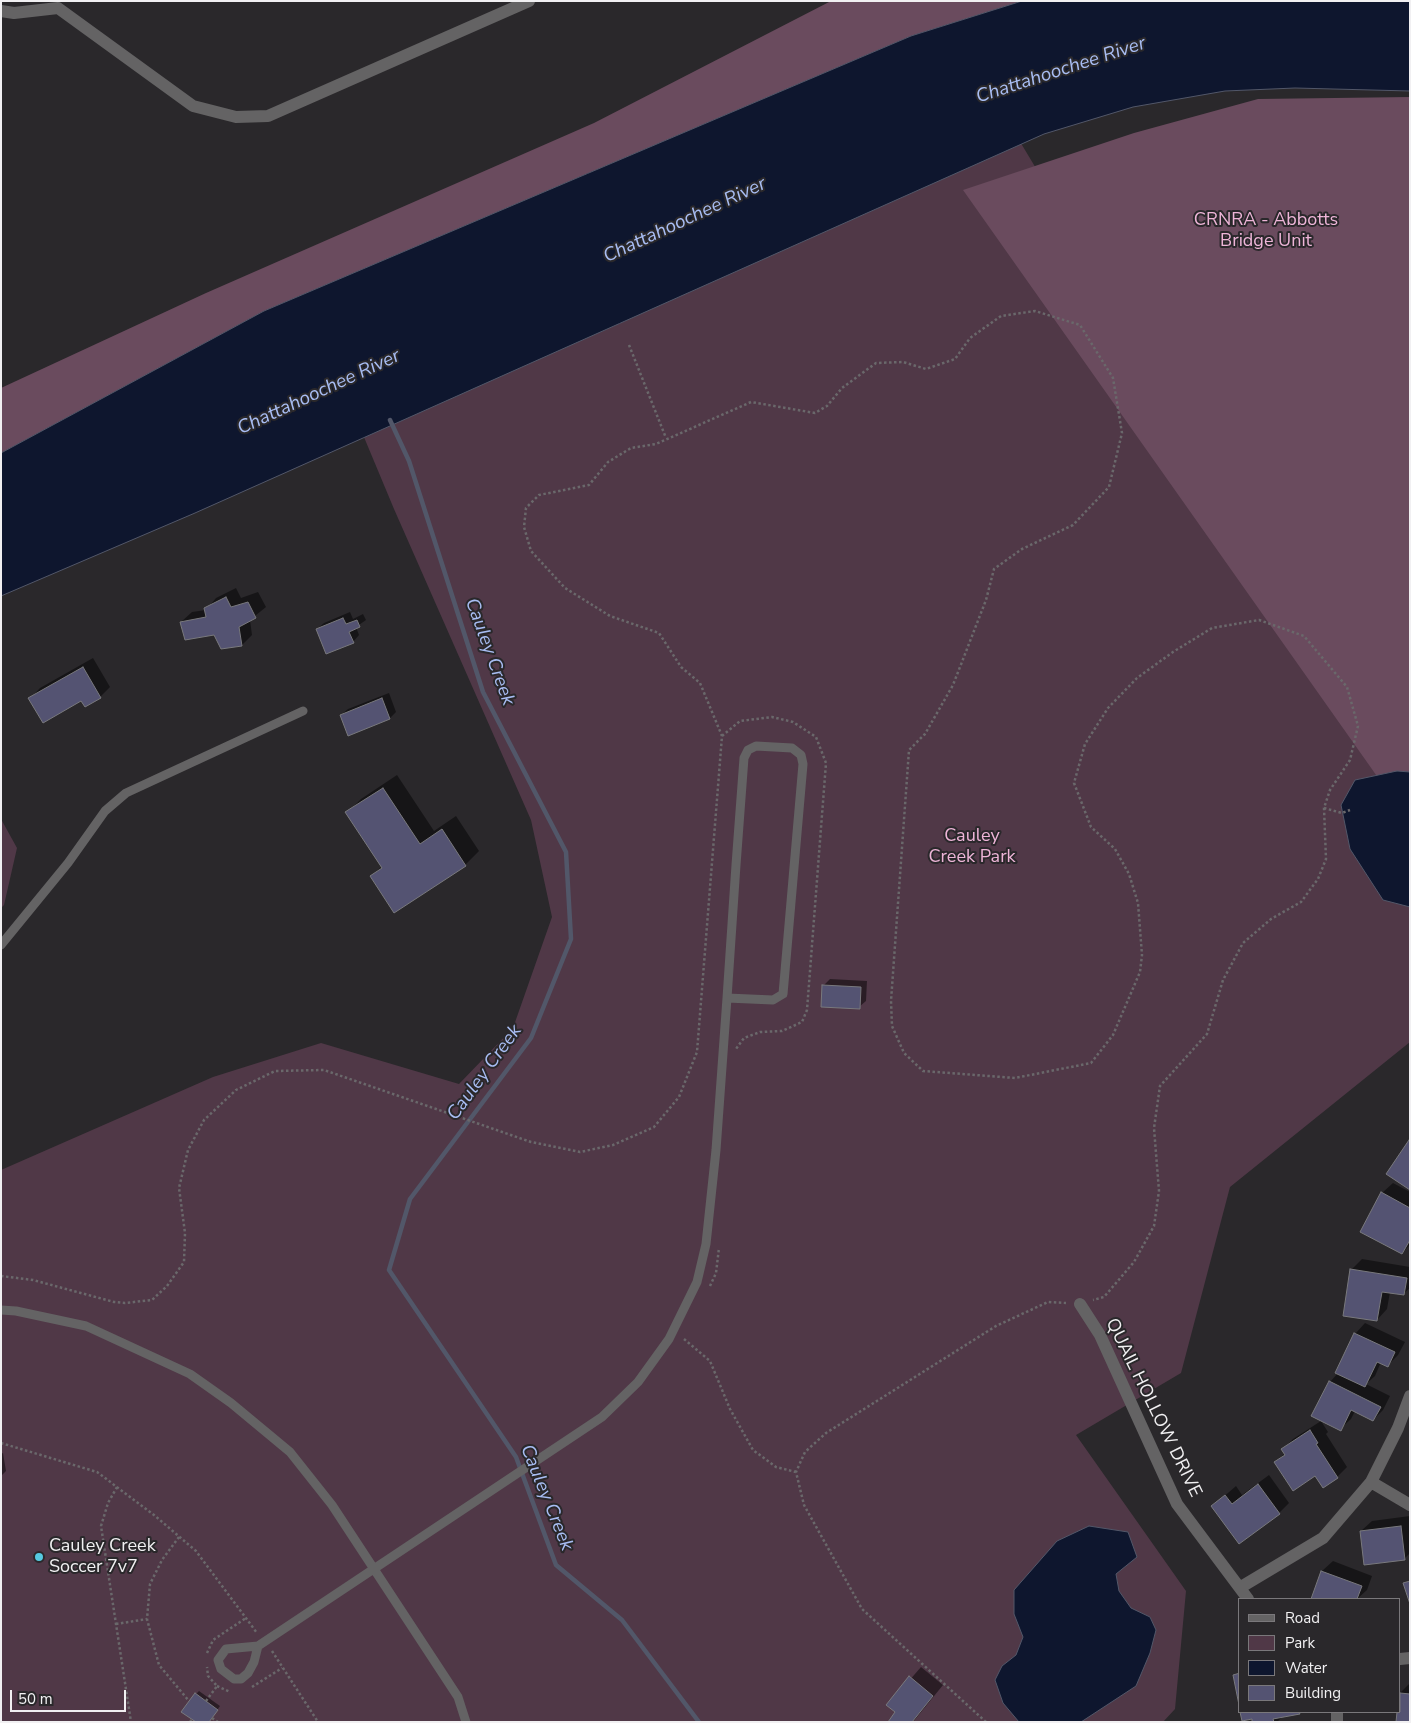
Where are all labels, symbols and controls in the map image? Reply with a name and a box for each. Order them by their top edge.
water label: Chattahoochee River [973,33,1149,109]
water label: Chattahoochee River [600,173,770,269]
park label: CRNRA - Abbotts Bridge Unit [1194,210,1338,252]
water label: Chattahoochee River [234,345,404,441]
water label: Cauley Creek [459,595,519,709]
park label: Cauley Creek Park [928,826,1016,869]
water label: Cauley Creek [443,1021,527,1125]
street label: QUAIL HOLLOW DRIVE [1100,1315,1206,1501]
water label: Cauley Creek [514,1442,578,1554]
place label: Cauley Creek Soccer 7v7 [49,1536,156,1578]
marker: Cauley Creek Soccer 7v7 [33,1551,45,1563]
legend [1238,1598,1401,1713]
text: Road [1285,1608,1320,1628]
text: Park [1285,1633,1315,1653]
text: Water [1285,1658,1327,1678]
scale bar [12,1680,129,1712]
text: Building [1285,1683,1341,1703]
text: 50 m [18,1689,53,1709]

